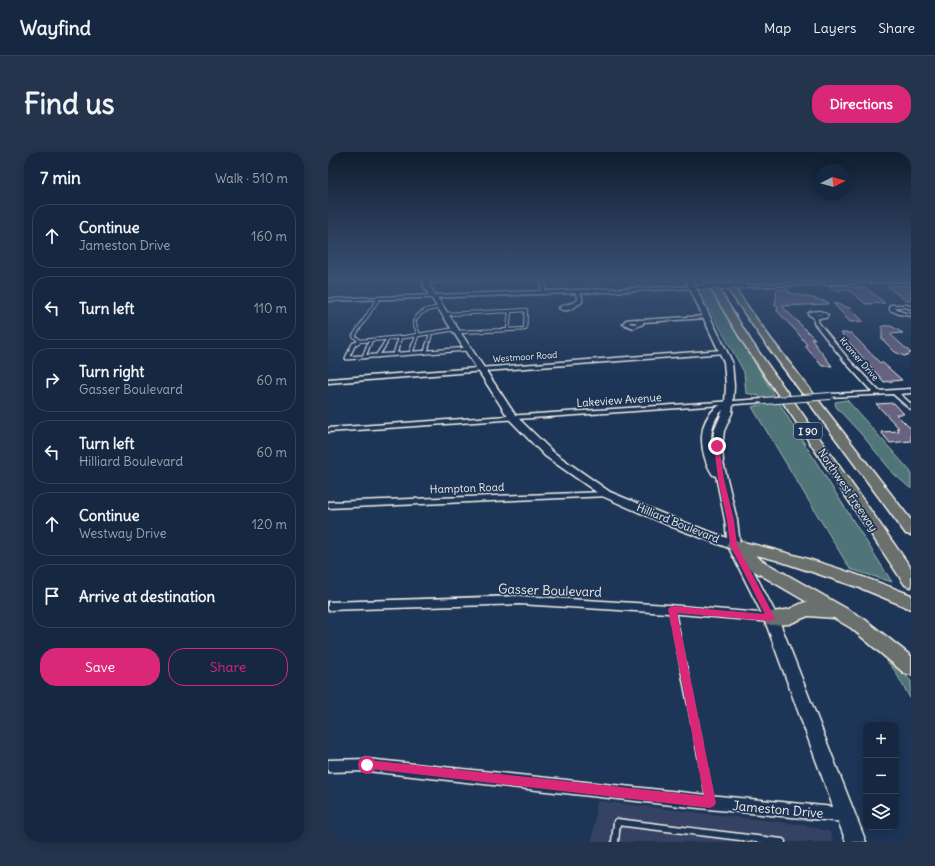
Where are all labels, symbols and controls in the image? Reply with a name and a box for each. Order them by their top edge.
text: Wayfind [20,16,91,40]
text: Map [764,19,791,37]
text: Layers [813,19,856,37]
text: Share [878,19,915,37]
button: Directions [812,85,911,123]
text: Find us [24,86,115,122]
north arrow [815,164,851,200]
text: 7 min [40,167,81,189]
text: Walk · 510 m [215,170,288,187]
text: Continue [79,218,140,237]
icon: ahead [41,225,63,247]
text: 160 m [251,228,287,245]
text: Jameston Drive [79,237,170,254]
icon: left [41,297,63,319]
text: Turn left [79,299,134,318]
text: 110 m [254,300,287,317]
street label: Kramer Drive [837,335,881,383]
street label: Westmoor Road [492,349,558,364]
text: Turn right [79,362,144,381]
icon: right [41,369,63,391]
text: 60 m [256,372,287,389]
text: Gasser Boulevard [79,381,183,398]
street label: Lakeview Avenue [576,390,662,410]
road number: I 90 [794,423,822,439]
text: Turn left [79,434,134,453]
route end [708,437,726,455]
icon: left [41,441,63,463]
text: 60 m [256,444,287,461]
street label: Northwest Freeway [815,446,881,534]
text: Hilliard Boulevard [79,453,183,470]
street label: Hampton Road [429,480,505,496]
street label: Hilliard Boulevard [635,500,722,546]
text: Continue [79,506,140,525]
icon: ahead [41,513,63,535]
text: 120 m [252,516,287,533]
text: Westway Drive [79,525,166,542]
street label: Gasser Boulevard [498,580,603,601]
icon: arrive [41,585,63,607]
text: Arrive at destination [79,587,215,606]
button: Save [40,648,160,686]
button: Share [168,648,288,686]
map controls [863,722,899,830]
button: + [863,722,899,758]
route start [358,756,376,774]
button: − [863,758,899,794]
button: layers [863,794,899,830]
street label: Jameston Drive [732,797,824,822]

